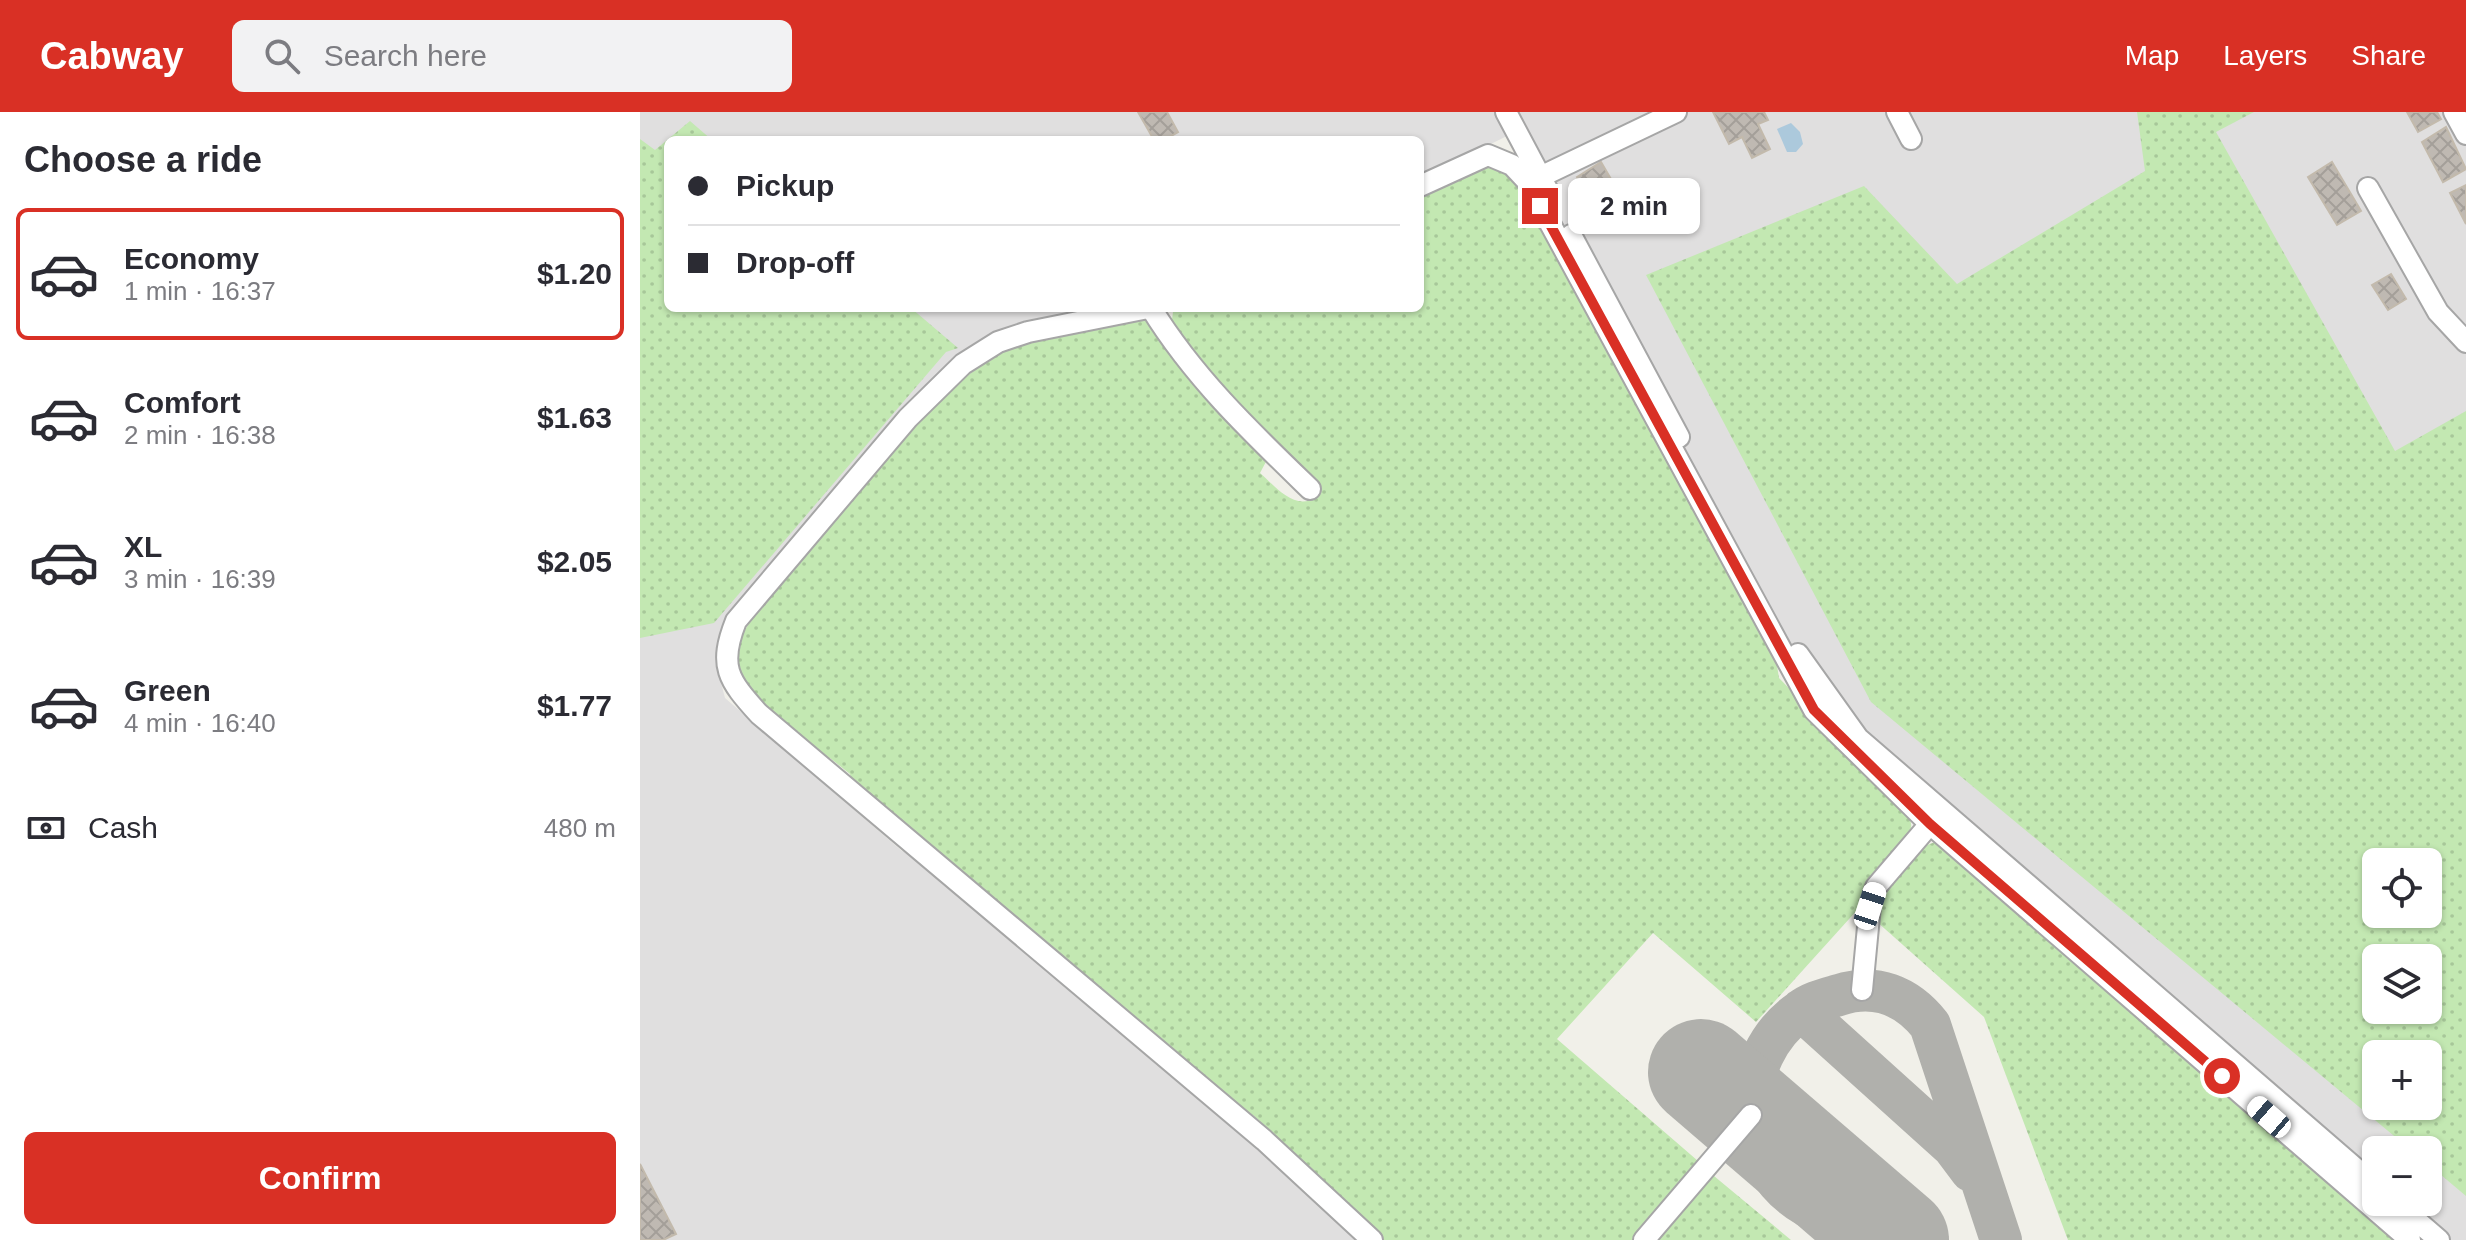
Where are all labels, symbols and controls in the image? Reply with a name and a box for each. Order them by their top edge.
search box [232,20,792,92]
icon: search [260,34,304,78]
text: Cabway [40,35,184,77]
text: Search here [324,39,487,72]
text: Map [2125,40,2179,71]
text: Layers [2223,40,2307,71]
text: Share [2351,40,2426,71]
text: Choose a ride [24,139,262,180]
text: Pickup [736,169,834,202]
callout: 2 min [1568,178,1700,234]
route end [1522,188,1558,224]
text: 2 min [1600,191,1668,221]
icon: car [28,238,100,310]
text: Economy [124,242,259,275]
text: Drop-off [736,246,854,279]
text: $1.20 [537,257,612,290]
text: 1 min · 16:37 [124,276,276,306]
icon: car [28,382,100,454]
text: Comfort [124,386,241,419]
text: $1.63 [537,401,612,434]
text: 2 min · 16:38 [124,420,276,450]
icon: car [28,526,100,598]
text: XL [124,530,162,563]
text: $2.05 [537,545,612,578]
text: 3 min · 16:39 [124,564,276,594]
icon: car [28,670,100,742]
text: Green [124,674,211,707]
text: $1.77 [537,689,612,722]
text: 4 min · 16:40 [124,708,276,738]
icon: cash [24,806,68,850]
text: Cash [88,811,158,844]
text: 480 m [544,813,616,843]
map controls [2362,848,2442,1216]
button: locate [2362,848,2442,928]
car [1851,879,1889,933]
button: layers [2362,944,2442,1024]
button: + [2362,1040,2442,1120]
route start [2204,1058,2240,1094]
car [2243,1092,2295,1142]
button: Confirm [24,1132,616,1224]
button: − [2362,1136,2442,1216]

